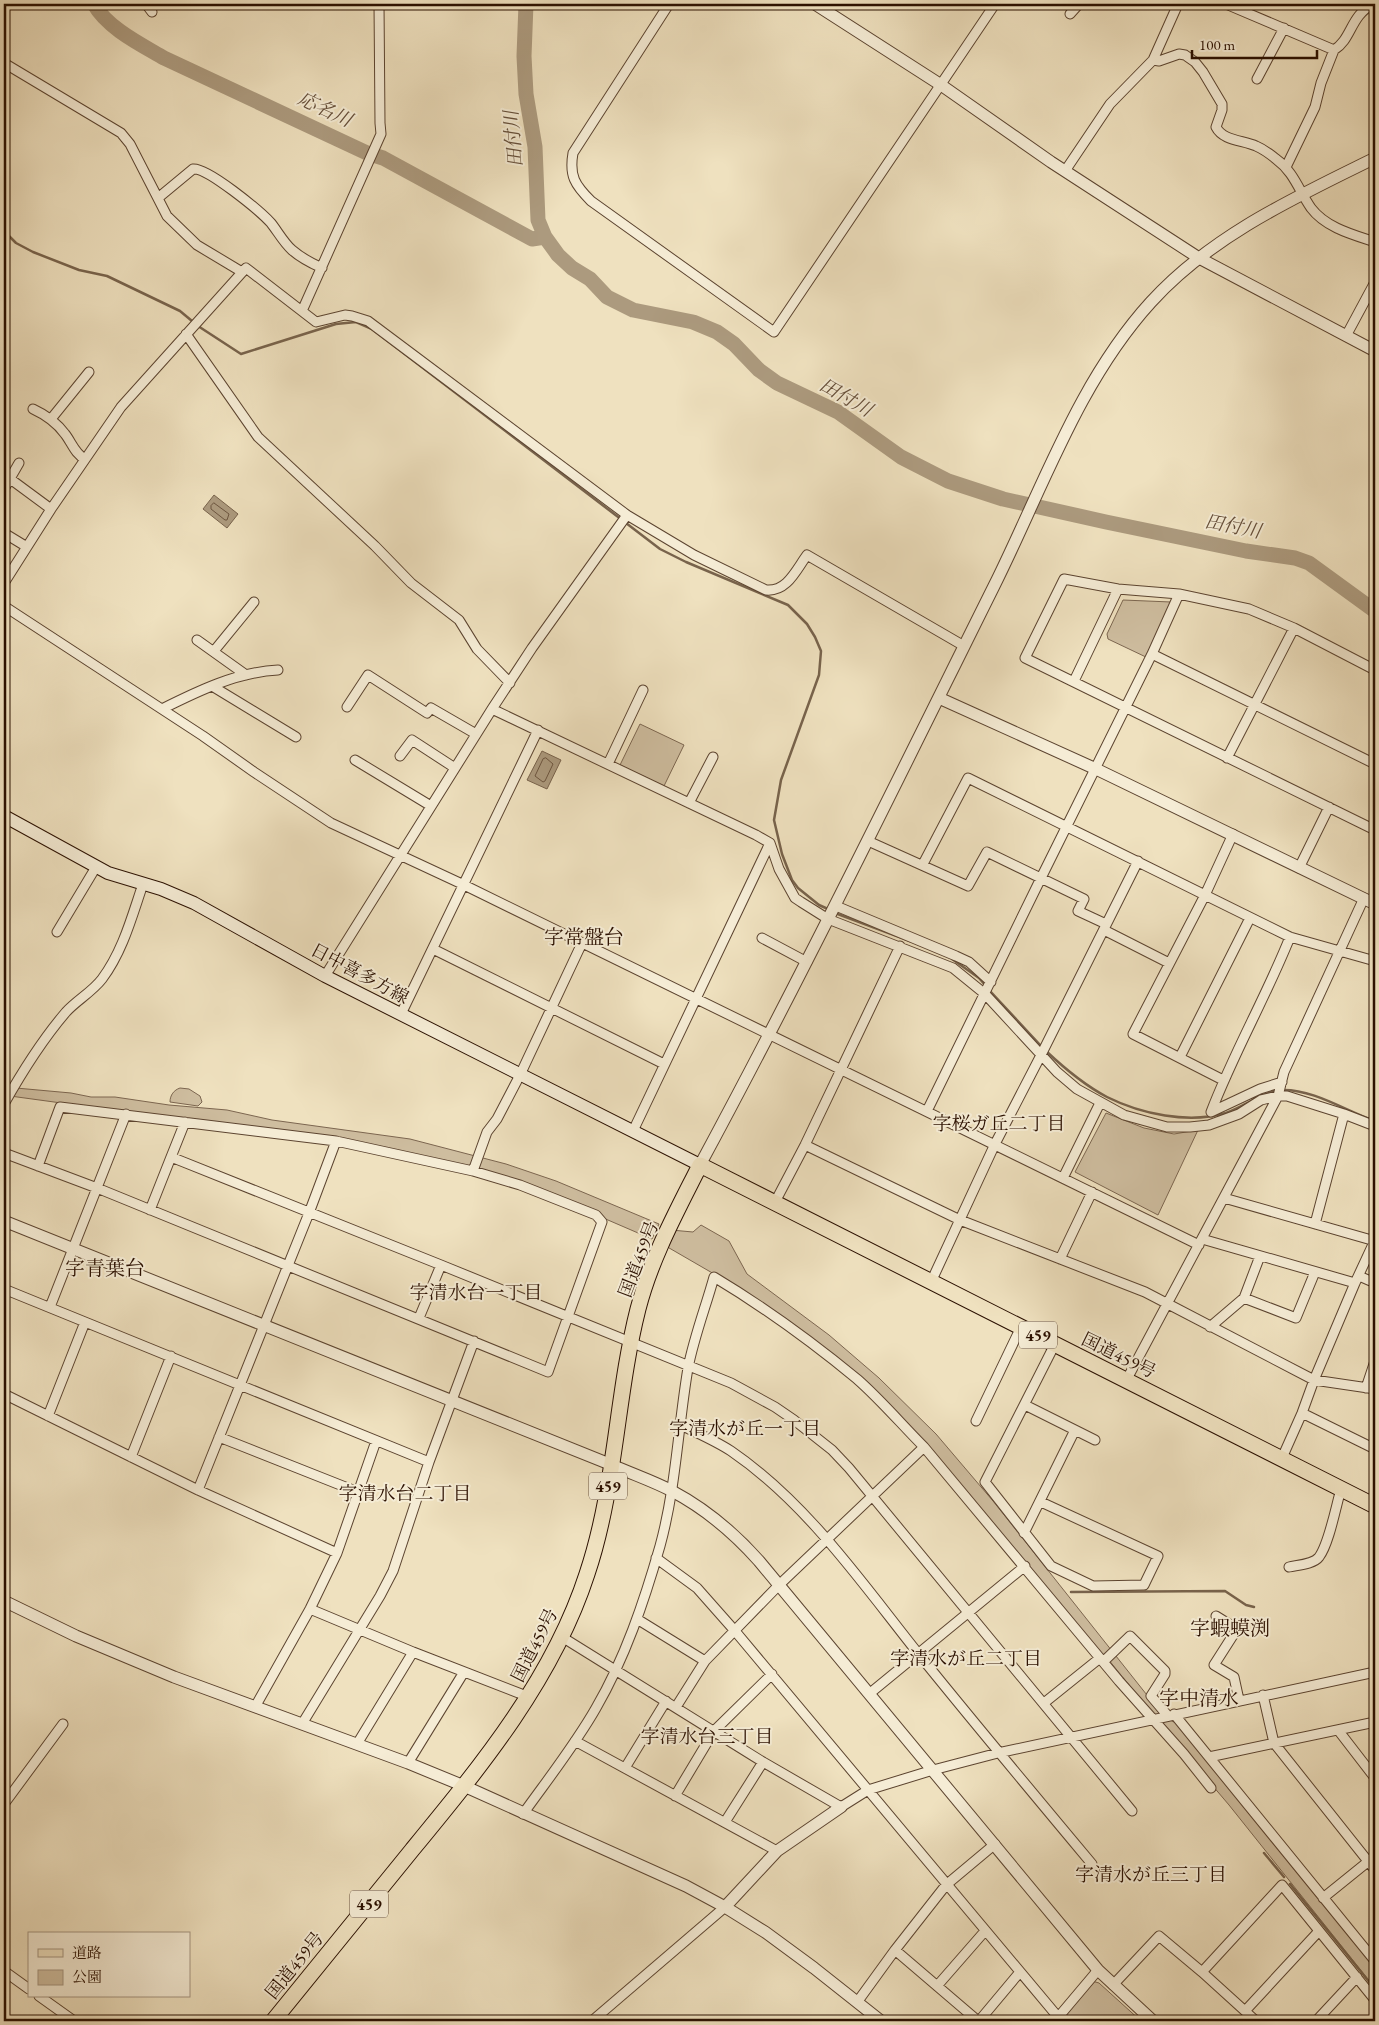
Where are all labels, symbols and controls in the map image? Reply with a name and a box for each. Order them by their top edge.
scale bar [1192,28,1316,60]
text: 100 m [1199,35,1236,54]
water label: 応名川 [294,86,358,133]
water label: 田付川 [498,108,528,168]
water label: 田付川 [815,372,879,423]
water label: 田付川 [1203,508,1265,544]
district label: 字常盤台 [544,924,624,950]
street label: 日中喜多方線 [307,937,413,1009]
district label: 字桜ガ丘二丁目 [932,1111,1066,1136]
street label: 国道459号 [613,1218,663,1300]
district label: 字青葉台 [65,1255,145,1281]
district label: 字清水台一丁目 [409,1280,543,1305]
road number: 459 [1019,1322,1057,1348]
street label: 国道459号 [1078,1327,1160,1383]
district label: 字清水が丘一丁目 [669,1416,821,1441]
road number: 459 [589,1472,627,1500]
district label: 字清水台二丁目 [338,1481,472,1506]
street label: 国道459号 [506,1604,562,1686]
district label: 字蝦蟆渕 [1190,1615,1270,1641]
district label: 字清水が丘二丁目 [890,1646,1042,1671]
district label: 字中清水 [1159,1685,1239,1711]
district label: 字清水台三丁目 [640,1724,774,1749]
district label: 字清水が丘三丁目 [1075,1862,1227,1887]
road number: 459 [350,1890,388,1918]
street label: 国道459号 [260,1927,328,2003]
legend [28,1932,190,1998]
text: 道路 [72,1943,102,1962]
text: 公園 [72,1967,102,1986]

